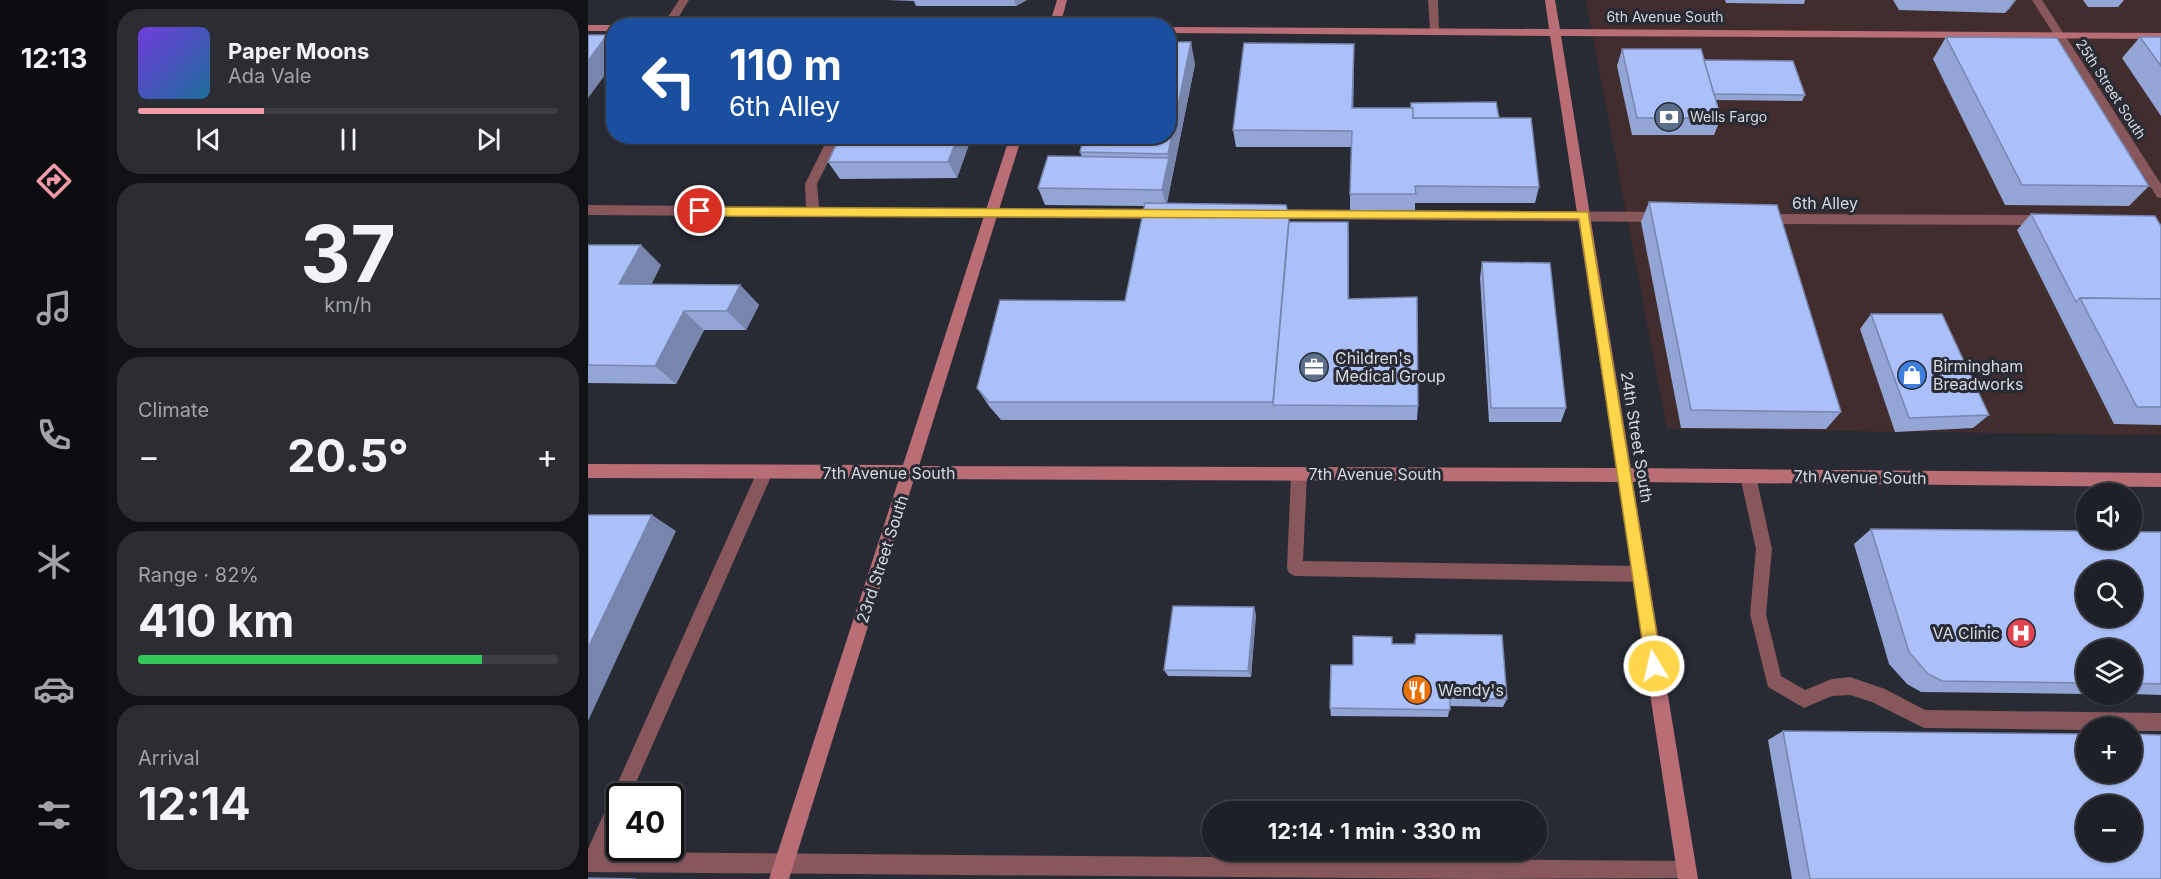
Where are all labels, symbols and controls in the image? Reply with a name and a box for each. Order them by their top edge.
street label: 6th Avenue South [1606,8,1724,25]
street label: 25th Street South [2073,36,2150,142]
text: Paper Moons [228,38,369,64]
text: 110 m [729,39,842,90]
text: 12:13 [21,42,87,75]
icon: left [630,42,708,120]
text: Ada Vale [228,64,311,88]
text: 6th Alley [729,90,840,123]
bank icon: Wells Fargo [1653,101,1685,133]
place label: Wells Fargo [1690,108,1767,125]
icon: previous [192,123,225,156]
icon: pause [332,123,365,156]
icon: next [472,123,505,156]
icon: directions [33,160,75,202]
pin [674,185,725,236]
street label: 6th Alley [1792,193,1858,213]
icon: arrive [683,194,716,227]
text: 37 [300,206,396,301]
icon: music [33,287,75,329]
text: km/h [324,293,372,317]
place label: Children's Medical Group [1335,348,1446,386]
office icon: Children's Medical Group [1298,351,1330,383]
place label: Birmingham Breadworks [1933,356,2023,394]
shop icon: Birmingham Breadworks [1896,359,1928,391]
street label: 24th Street South [1617,370,1657,504]
text: Climate [138,398,209,422]
icon: phone [33,414,75,456]
text: 20.5° [287,428,409,483]
text: − [138,436,160,476]
text: + [536,436,558,476]
street label: 7th Avenue South [823,463,955,483]
street label: 7th Avenue South [1309,464,1441,484]
street label: 7th Avenue South [1793,466,1927,488]
map controls [2076,483,2142,861]
button: sound [2076,483,2142,549]
street label: 23rd Street South [852,492,912,626]
icon: climate [33,541,75,583]
button: search [2076,561,2142,627]
text: Range · 82% [138,563,259,587]
text: 410 km [138,593,294,648]
hospital icon: VA Clinic [2005,617,2037,649]
place label: VA Clinic [1933,623,2000,643]
position arrow [1622,634,1686,698]
button: layers [2076,639,2142,705]
icon: car [33,668,75,710]
restaurant icon: Wendy's [1401,674,1433,706]
place label: Wendy's [1438,680,1504,700]
button: + [2076,717,2142,783]
text: Arrival [138,746,200,770]
text: 12:14 [138,776,251,831]
speed limit sign: 40 [606,783,684,861]
icon: filters [33,794,75,836]
button: − [2076,795,2142,861]
text: 12:14 · 1 min · 330 m [1268,818,1481,844]

